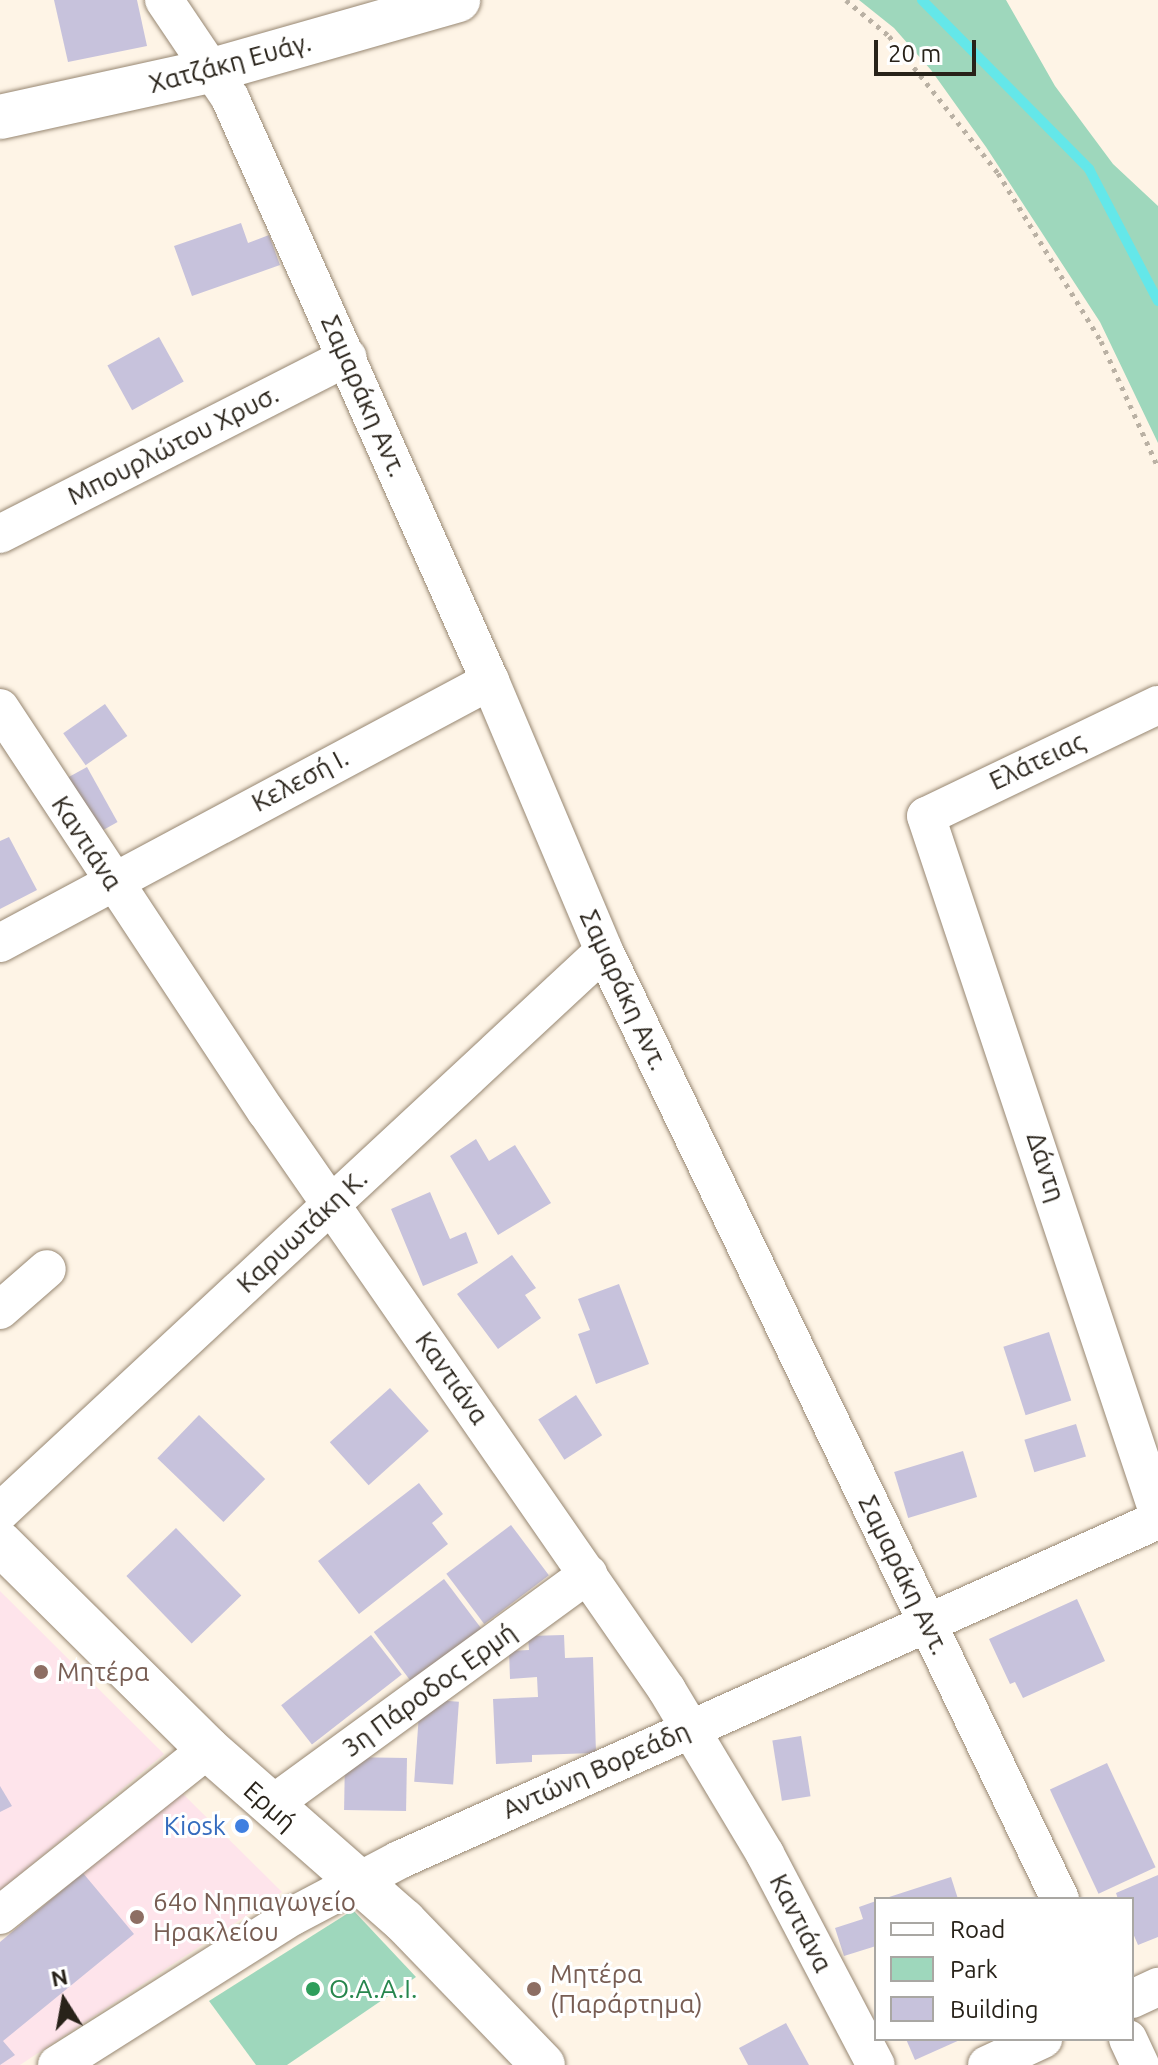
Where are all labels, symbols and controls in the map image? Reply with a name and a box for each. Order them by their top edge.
scale bar [878,24,980,74]
street label: Χατζάκη Ευάγ. [145,26,315,100]
text: 20 m [888,40,941,67]
street label: Σαμαράκη Αντ. [314,310,414,482]
street label: Μπουρλώτου Χρυσ. [62,378,284,512]
street label: Ελάτειας [984,725,1090,797]
street label: Κελεσή Ι. [246,742,354,818]
street label: Καντιάνα [45,790,129,896]
street label: Σαμαράκη Αντ. [573,905,675,1075]
street label: Δάντη [1020,1128,1072,1206]
street label: Καρυωτάκη Κ. [230,1163,374,1299]
street label: Καντιάνα [409,1326,495,1430]
street label: Σαμαράκη Αντ. [852,1490,956,1660]
street label: 3η Πάροδος Ερμή [336,1616,522,1764]
place label: Μητέρα [57,1656,150,1688]
marker: Μητέρα [32,1663,50,1681]
street label: Αντώνη Βορεάδη [498,1715,694,1825]
street label: Ερμή [237,1774,303,1838]
place label: Kiosk [164,1810,226,1842]
marker: Kiosk [233,1817,251,1835]
street label: Καντιάνα [763,1869,839,1977]
place label: 64ο Νηπιαγωγείο Ηρακλείου [153,1886,356,1948]
legend [874,1897,1134,2041]
marker: 64ο Νηπιαγωγείο Ηρακλείου [128,1908,146,1926]
text: Road [950,1916,1005,1943]
text: Park [950,1956,998,1983]
place label: Μητέρα (Παράρτημα) [550,1958,703,2020]
north arrow [24,1961,104,2041]
text: N [49,1963,70,1991]
place label: Ο.Α.Α.Ι. [329,1973,417,2005]
marker: Ο.Α.Α.Ι. [304,1980,322,1998]
marker: Μητέρα (Παράρτημα) [525,1980,543,1998]
text: Building [950,1996,1038,2023]

